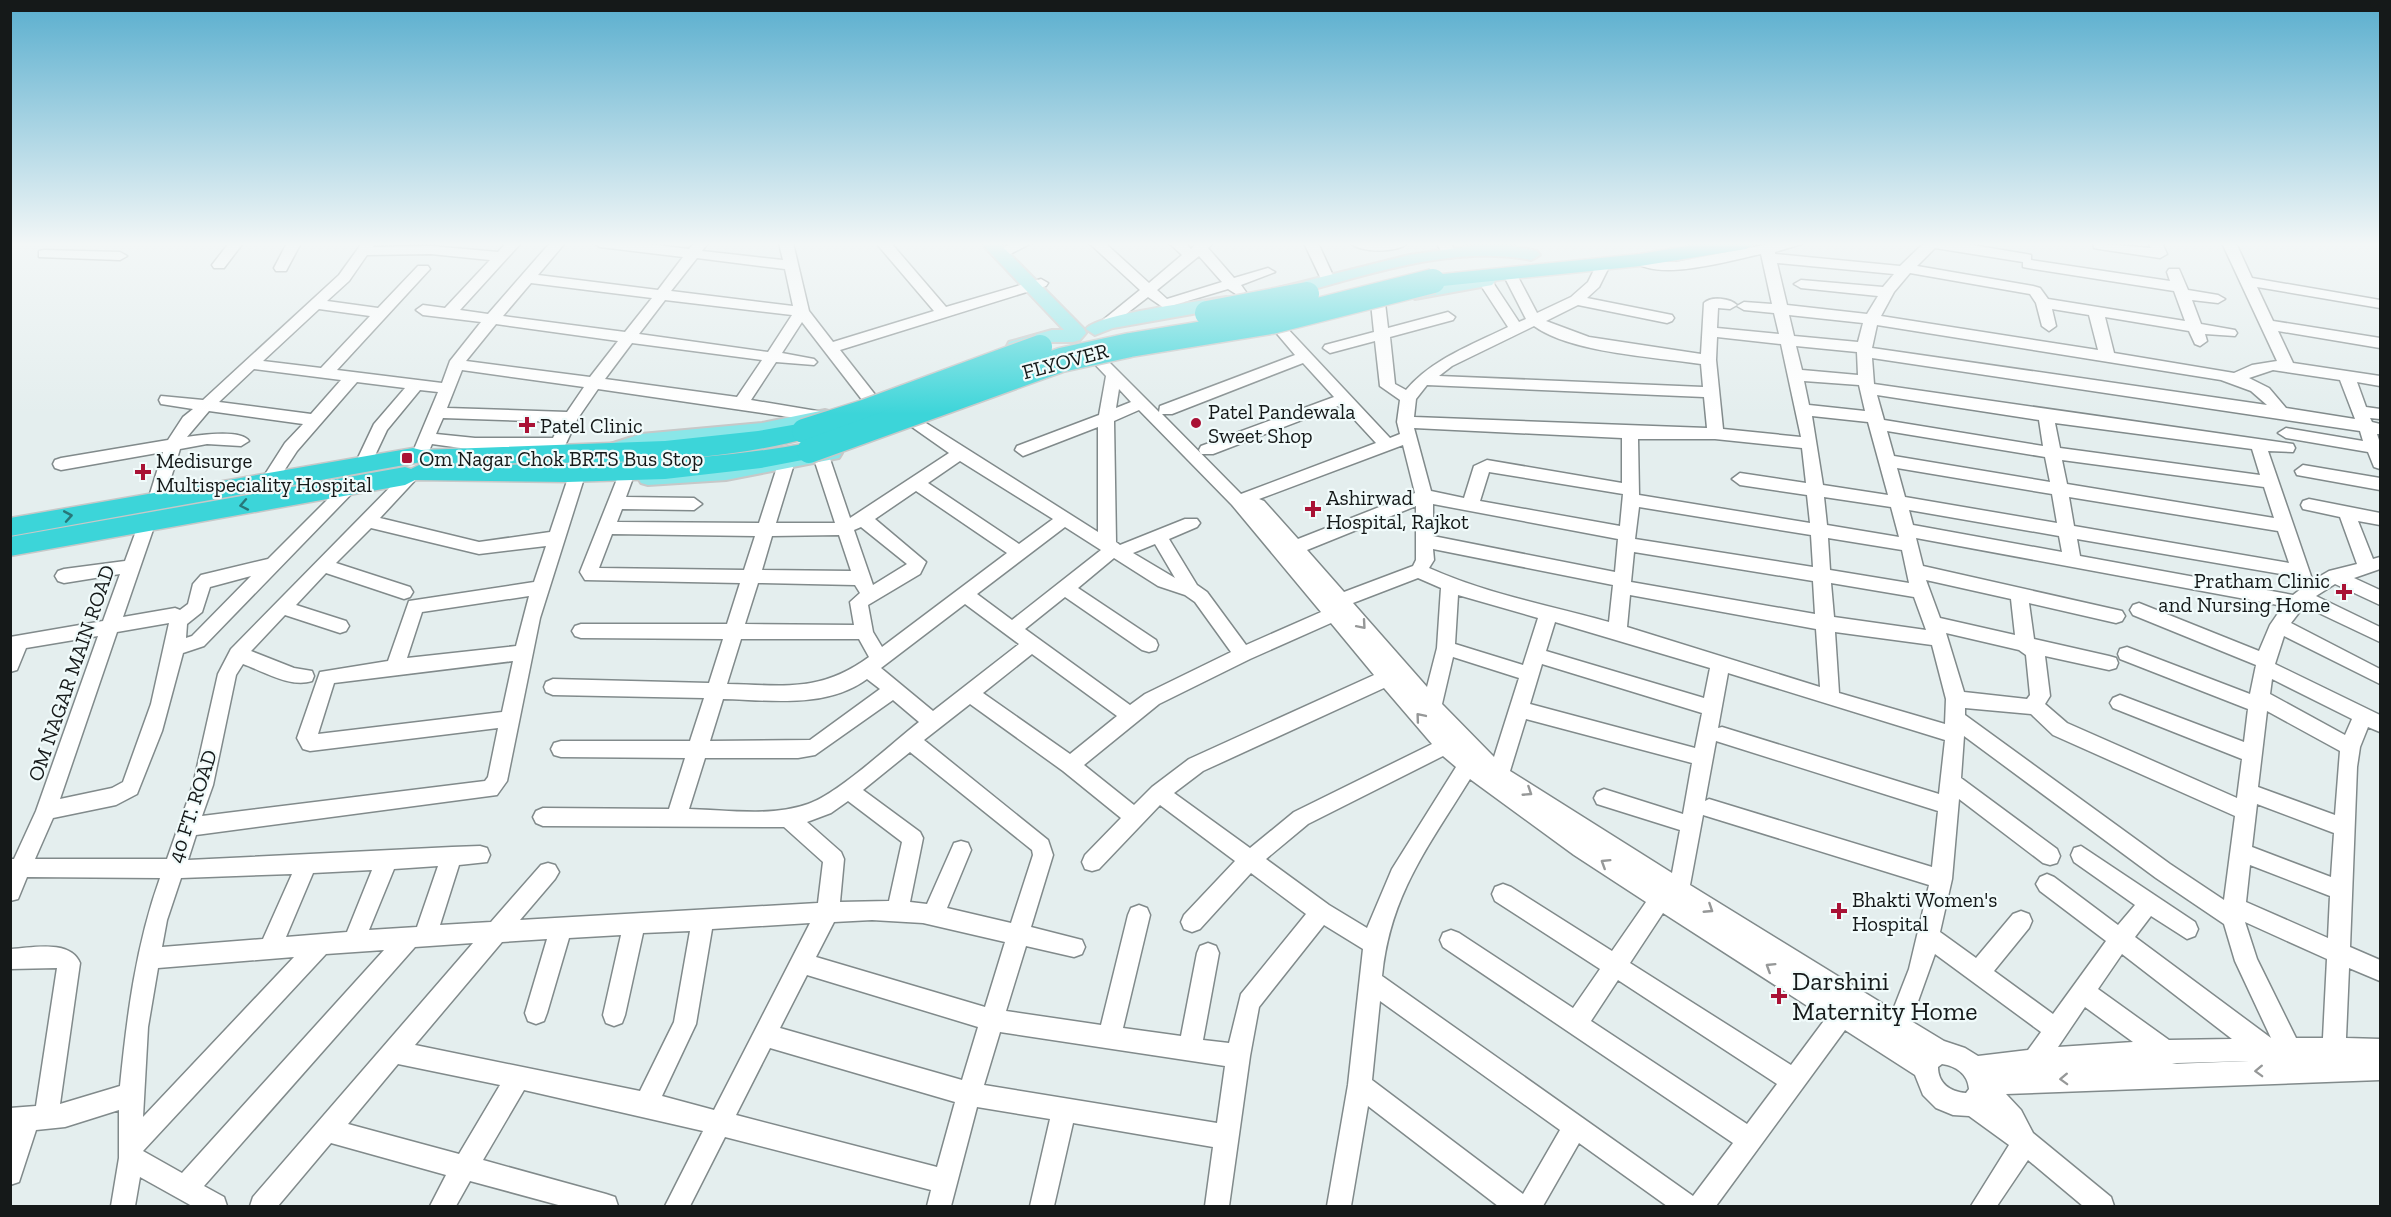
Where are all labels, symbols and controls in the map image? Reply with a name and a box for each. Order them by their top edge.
street label: FLYOVER [1019,338,1111,384]
place label: Patel Pandewala Sweet Shop [1208,399,1355,448]
place label: Patel Clinic [540,413,643,438]
marker: Patel Clinic [518,416,536,434]
marker: Patel Pandewala Sweet Shop [1189,416,1203,430]
place label: Om Nagar Chok BRTS Bus Stop [419,446,703,471]
place label: Medisurge Multispeciality Hospital [156,448,372,497]
marker: Om Nagar Chok BRTS Bus Stop [400,451,414,465]
marker: Medisurge Multispeciality Hospital [134,463,152,481]
place label: Ashirwad Hospital, Rajkot [1326,485,1469,535]
one-way arrow [239,498,249,511]
marker: Ashirwad Hospital, Rajkot [1304,500,1322,518]
one-way arrow [63,510,73,523]
street label: OM NAGAR MAIN ROAD [22,562,120,784]
place label: Pratham Clinic and Nursing Home [2158,568,2330,617]
marker: Pratham Clinic and Nursing Home [2335,583,2353,601]
one-way arrow [1355,618,1366,629]
one-way arrow [1417,713,1428,724]
street label: 40 FT. ROAD [162,747,222,865]
one-way arrow [1521,785,1532,796]
one-way arrow [1601,859,1611,871]
place label: Bhakti Women's Hospital [1852,887,1997,936]
one-way arrow [1703,902,1713,914]
marker: Bhakti Women's Hospital [1830,902,1848,920]
one-way arrow [1766,963,1776,975]
place label: Darshini Maternity Home [1792,965,1977,1027]
marker: Darshini Maternity Home [1770,987,1788,1005]
one-way arrow [2255,1065,2264,1078]
one-way arrow [2060,1072,2069,1085]

